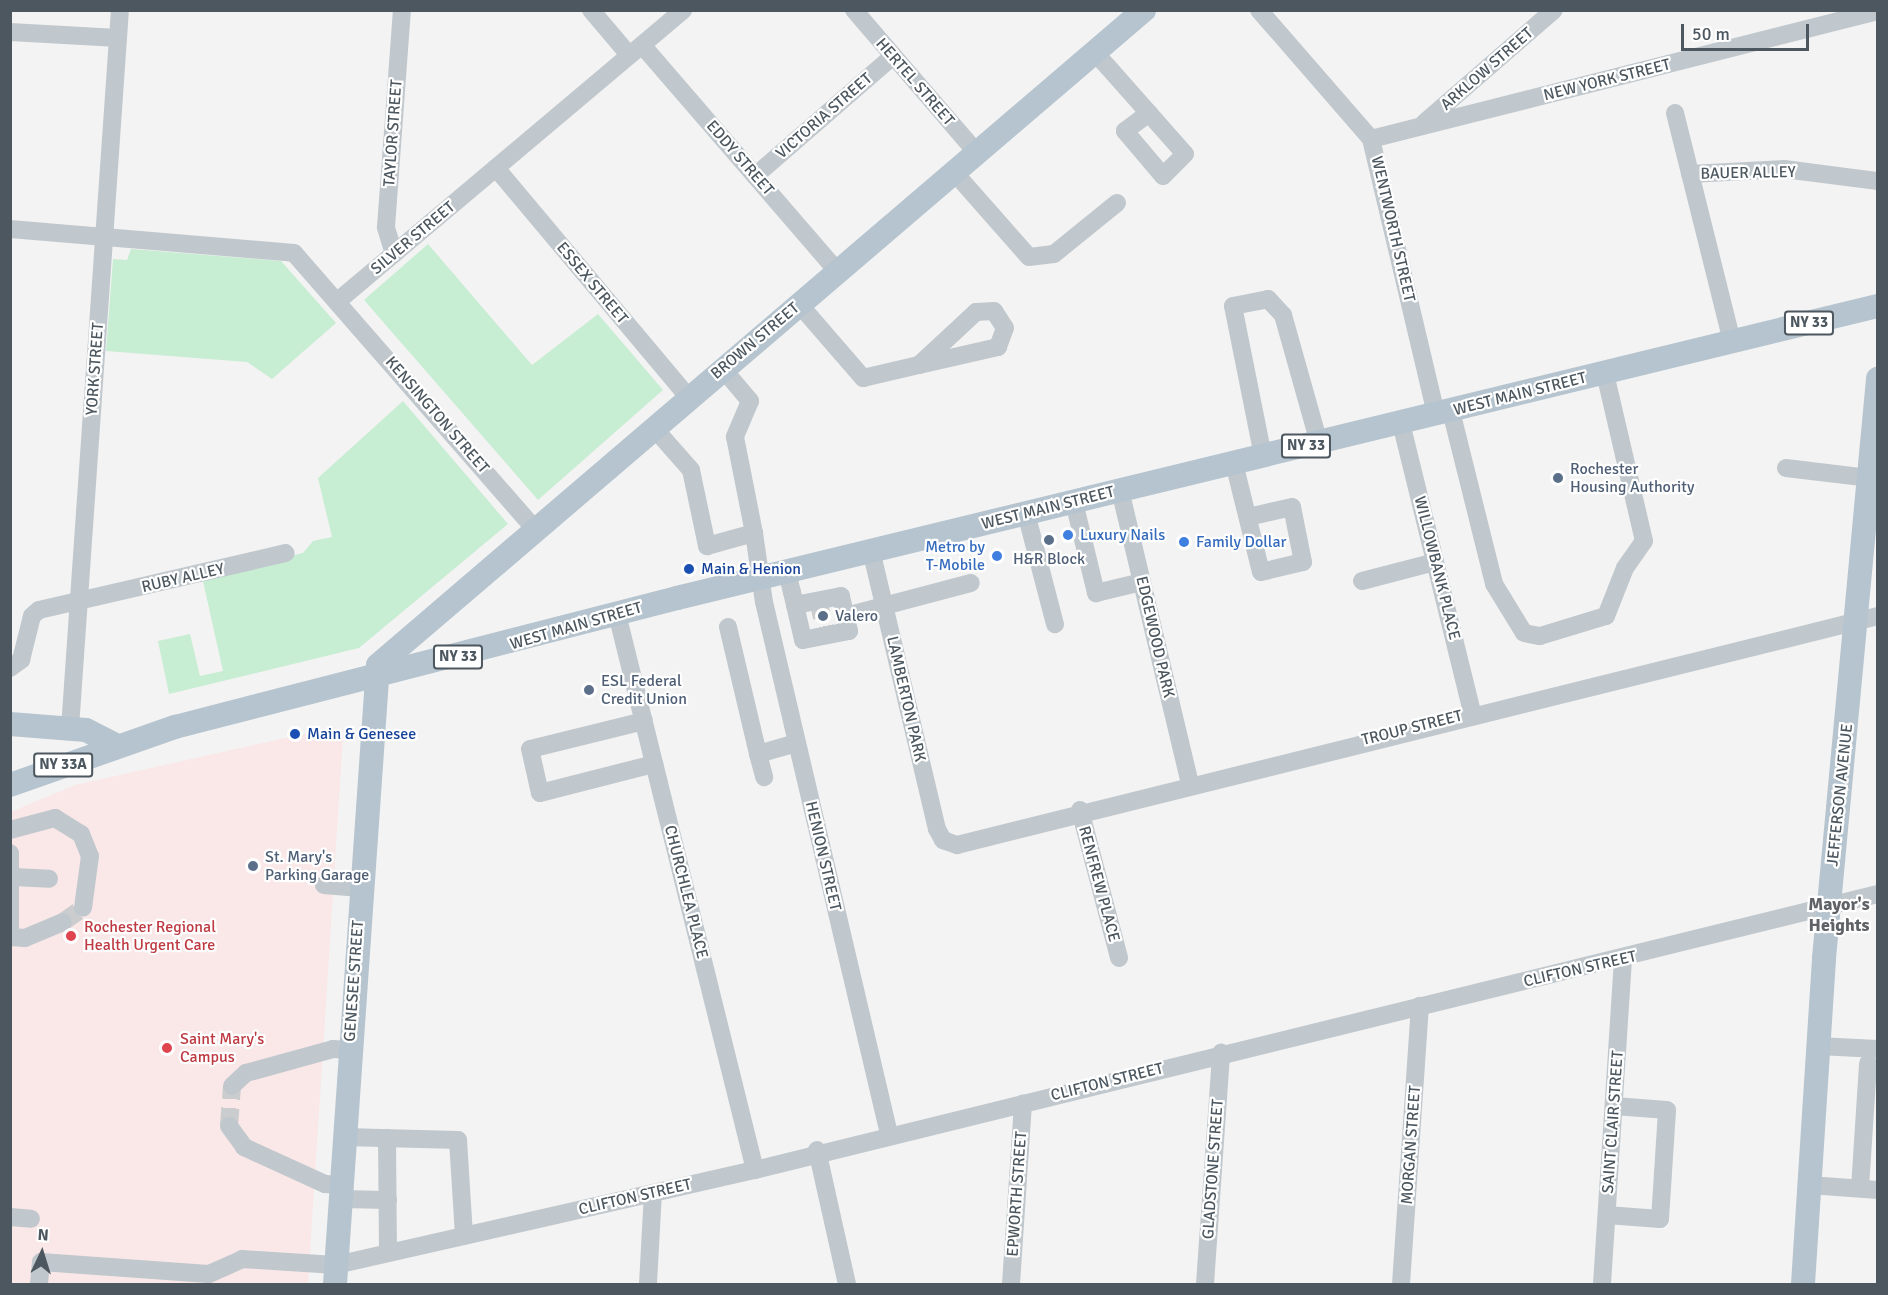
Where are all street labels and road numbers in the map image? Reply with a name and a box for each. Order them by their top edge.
street label: ARKLOW STREET [1437,24,1537,114]
street label: HERTEL STREET [872,34,958,130]
street label: NEW YORK STREET [1542,55,1672,105]
street label: VICTORIA STREET [772,69,876,163]
street label: TAYLOR STREET [380,79,406,187]
street label: EDDY STREET [702,117,778,199]
street label: WENTWORTH STREET [1367,154,1419,304]
street label: BAUER ALLEY [1700,163,1796,183]
street label: SILVER STREET [367,197,459,279]
street label: ESSEX STREET [552,238,632,328]
street label: BROWN STREET [707,298,803,384]
road number: NY 33 [1784,311,1834,335]
street label: YORK STREET [82,322,108,416]
street label: KENSINGTON STREET [381,353,493,477]
street label: WEST MAIN STREET [1452,368,1588,420]
road number: NY 33 [1280,434,1332,458]
street label: WEST MAIN STREET [980,482,1116,534]
street label: WILLOWBANK PLACE [1410,494,1464,642]
street label: RUBY ALLEY [140,559,226,597]
street label: EDGEWOOD PARK [1132,574,1178,700]
street label: WEST MAIN STREET [508,598,644,654]
street label: LAMBERTON PARK [882,634,930,764]
road number: NY 33 [432,645,484,669]
street label: TROUP STREET [1360,706,1464,750]
street label: JEFFERSON AVENUE [1823,723,1857,867]
road number: NY 33A [33,753,93,777]
street label: HENION STREET [801,799,845,913]
street label: CHURCHLEA PLACE [660,823,712,961]
street label: RENFREW PLACE [1074,824,1124,944]
street label: GENESEE STREET [340,920,368,1042]
street label: CLIFTON STREET [1522,947,1638,991]
street label: SAINT CLAIR STREET [1598,1050,1628,1194]
street label: CLIFTON STREET [1049,1059,1165,1105]
street label: MORGAN STREET [1397,1085,1425,1205]
street label: GLADSTONE STREET [1199,1098,1227,1240]
street label: EPWORTH STREET [1003,1131,1031,1257]
street label: CLIFTON STREET [577,1175,693,1219]

